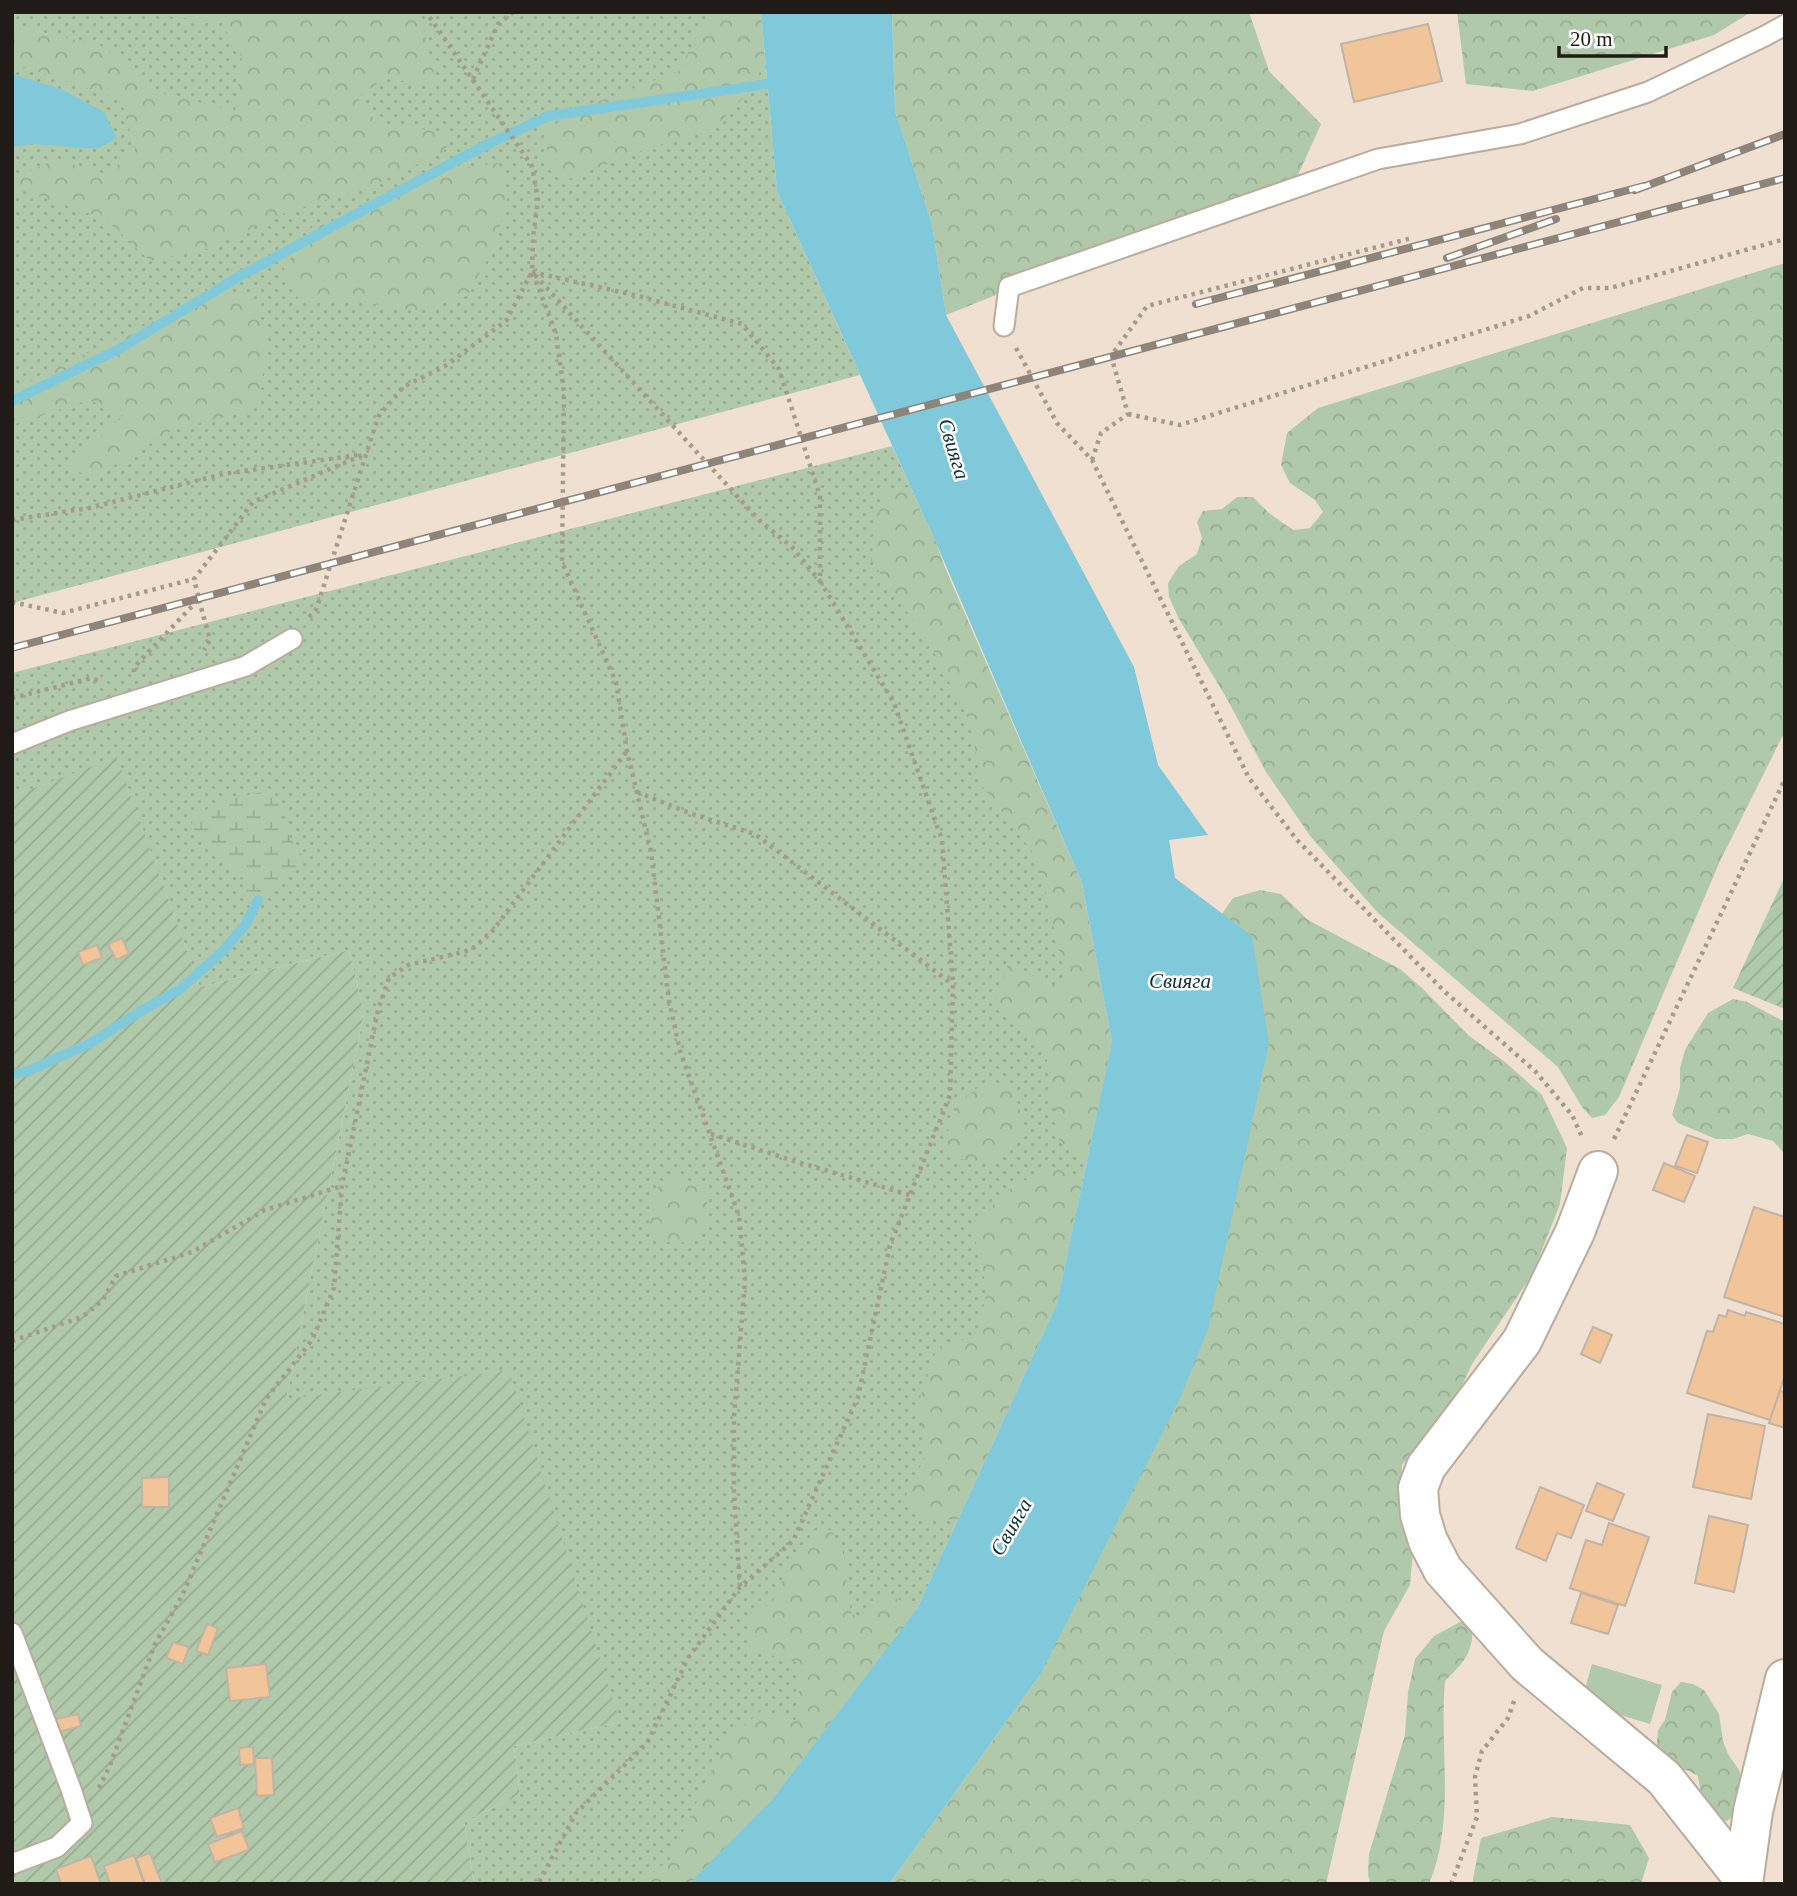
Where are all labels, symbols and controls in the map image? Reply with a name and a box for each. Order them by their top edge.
scale bar [1559,14,1666,58]
text: 20 m [1570,27,1613,51]
water label: Свияга [933,416,975,482]
water label: Свияга [1149,969,1211,993]
water label: Свияга [985,1494,1037,1560]

